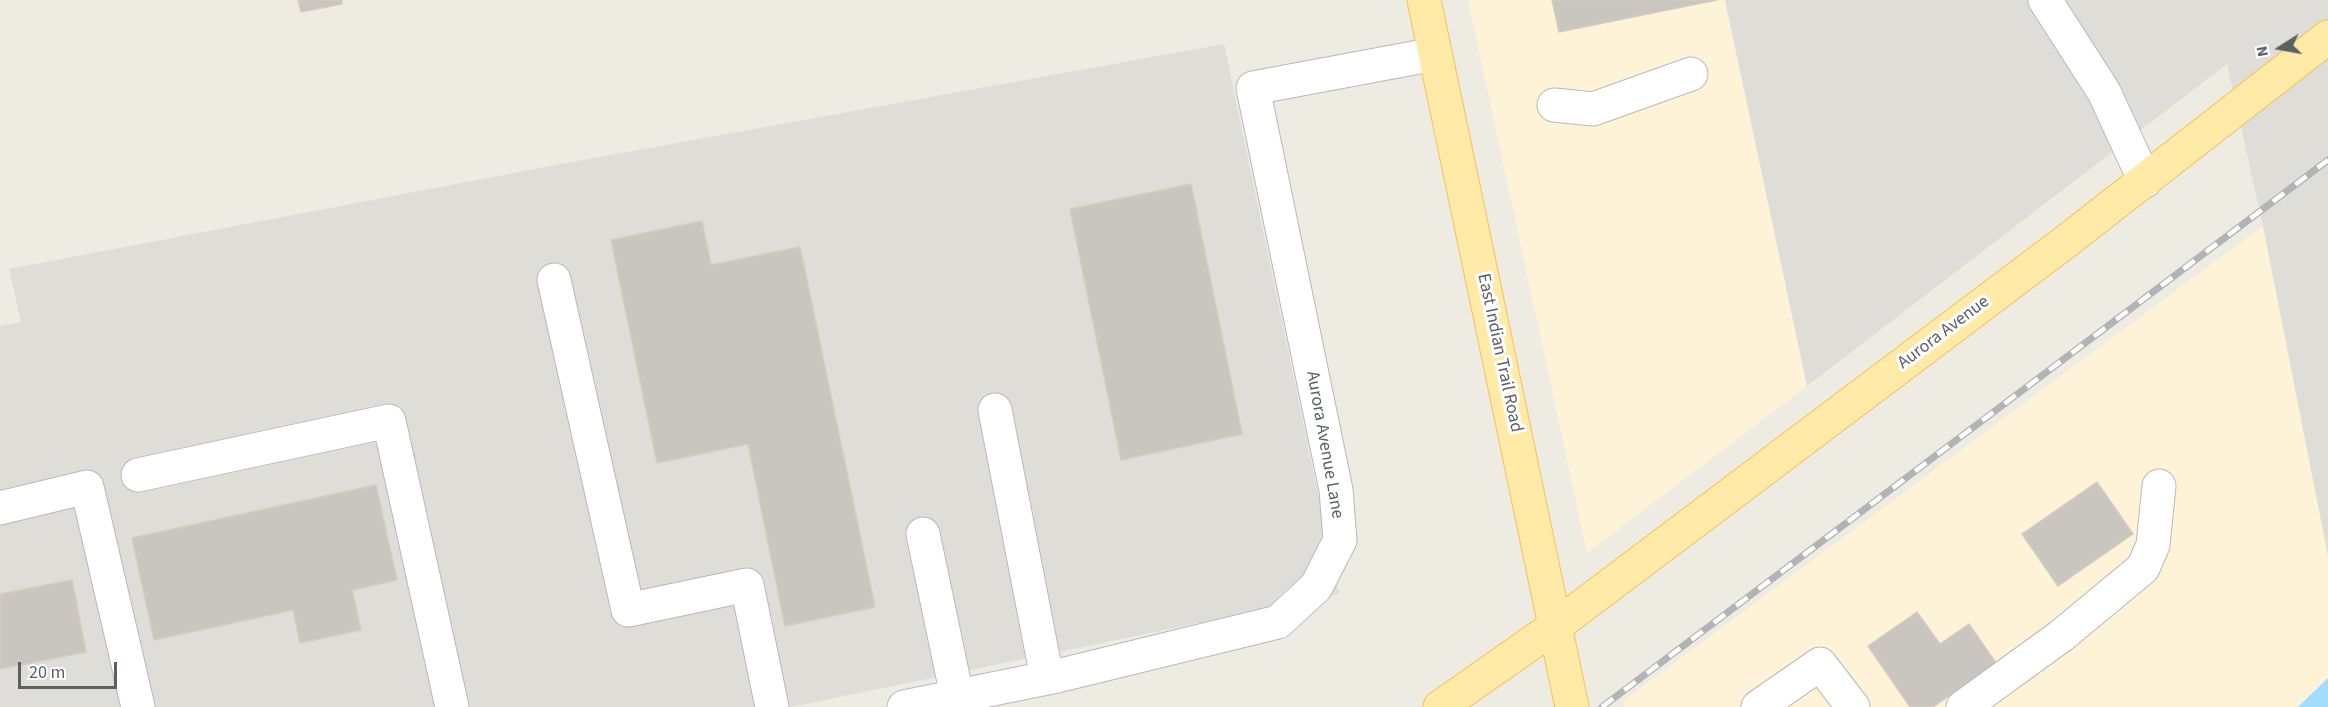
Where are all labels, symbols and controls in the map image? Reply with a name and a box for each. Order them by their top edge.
north arrow [2250,18,2310,78]
text: N [2251,44,2274,59]
street label: East Indian Trail Road [1472,272,1526,434]
street label: Aurora Avenue [1894,292,1994,374]
street label: Aurora Avenue Lane [1300,370,1348,520]
scale bar [21,650,120,688]
text: 20 m [29,660,65,685]

